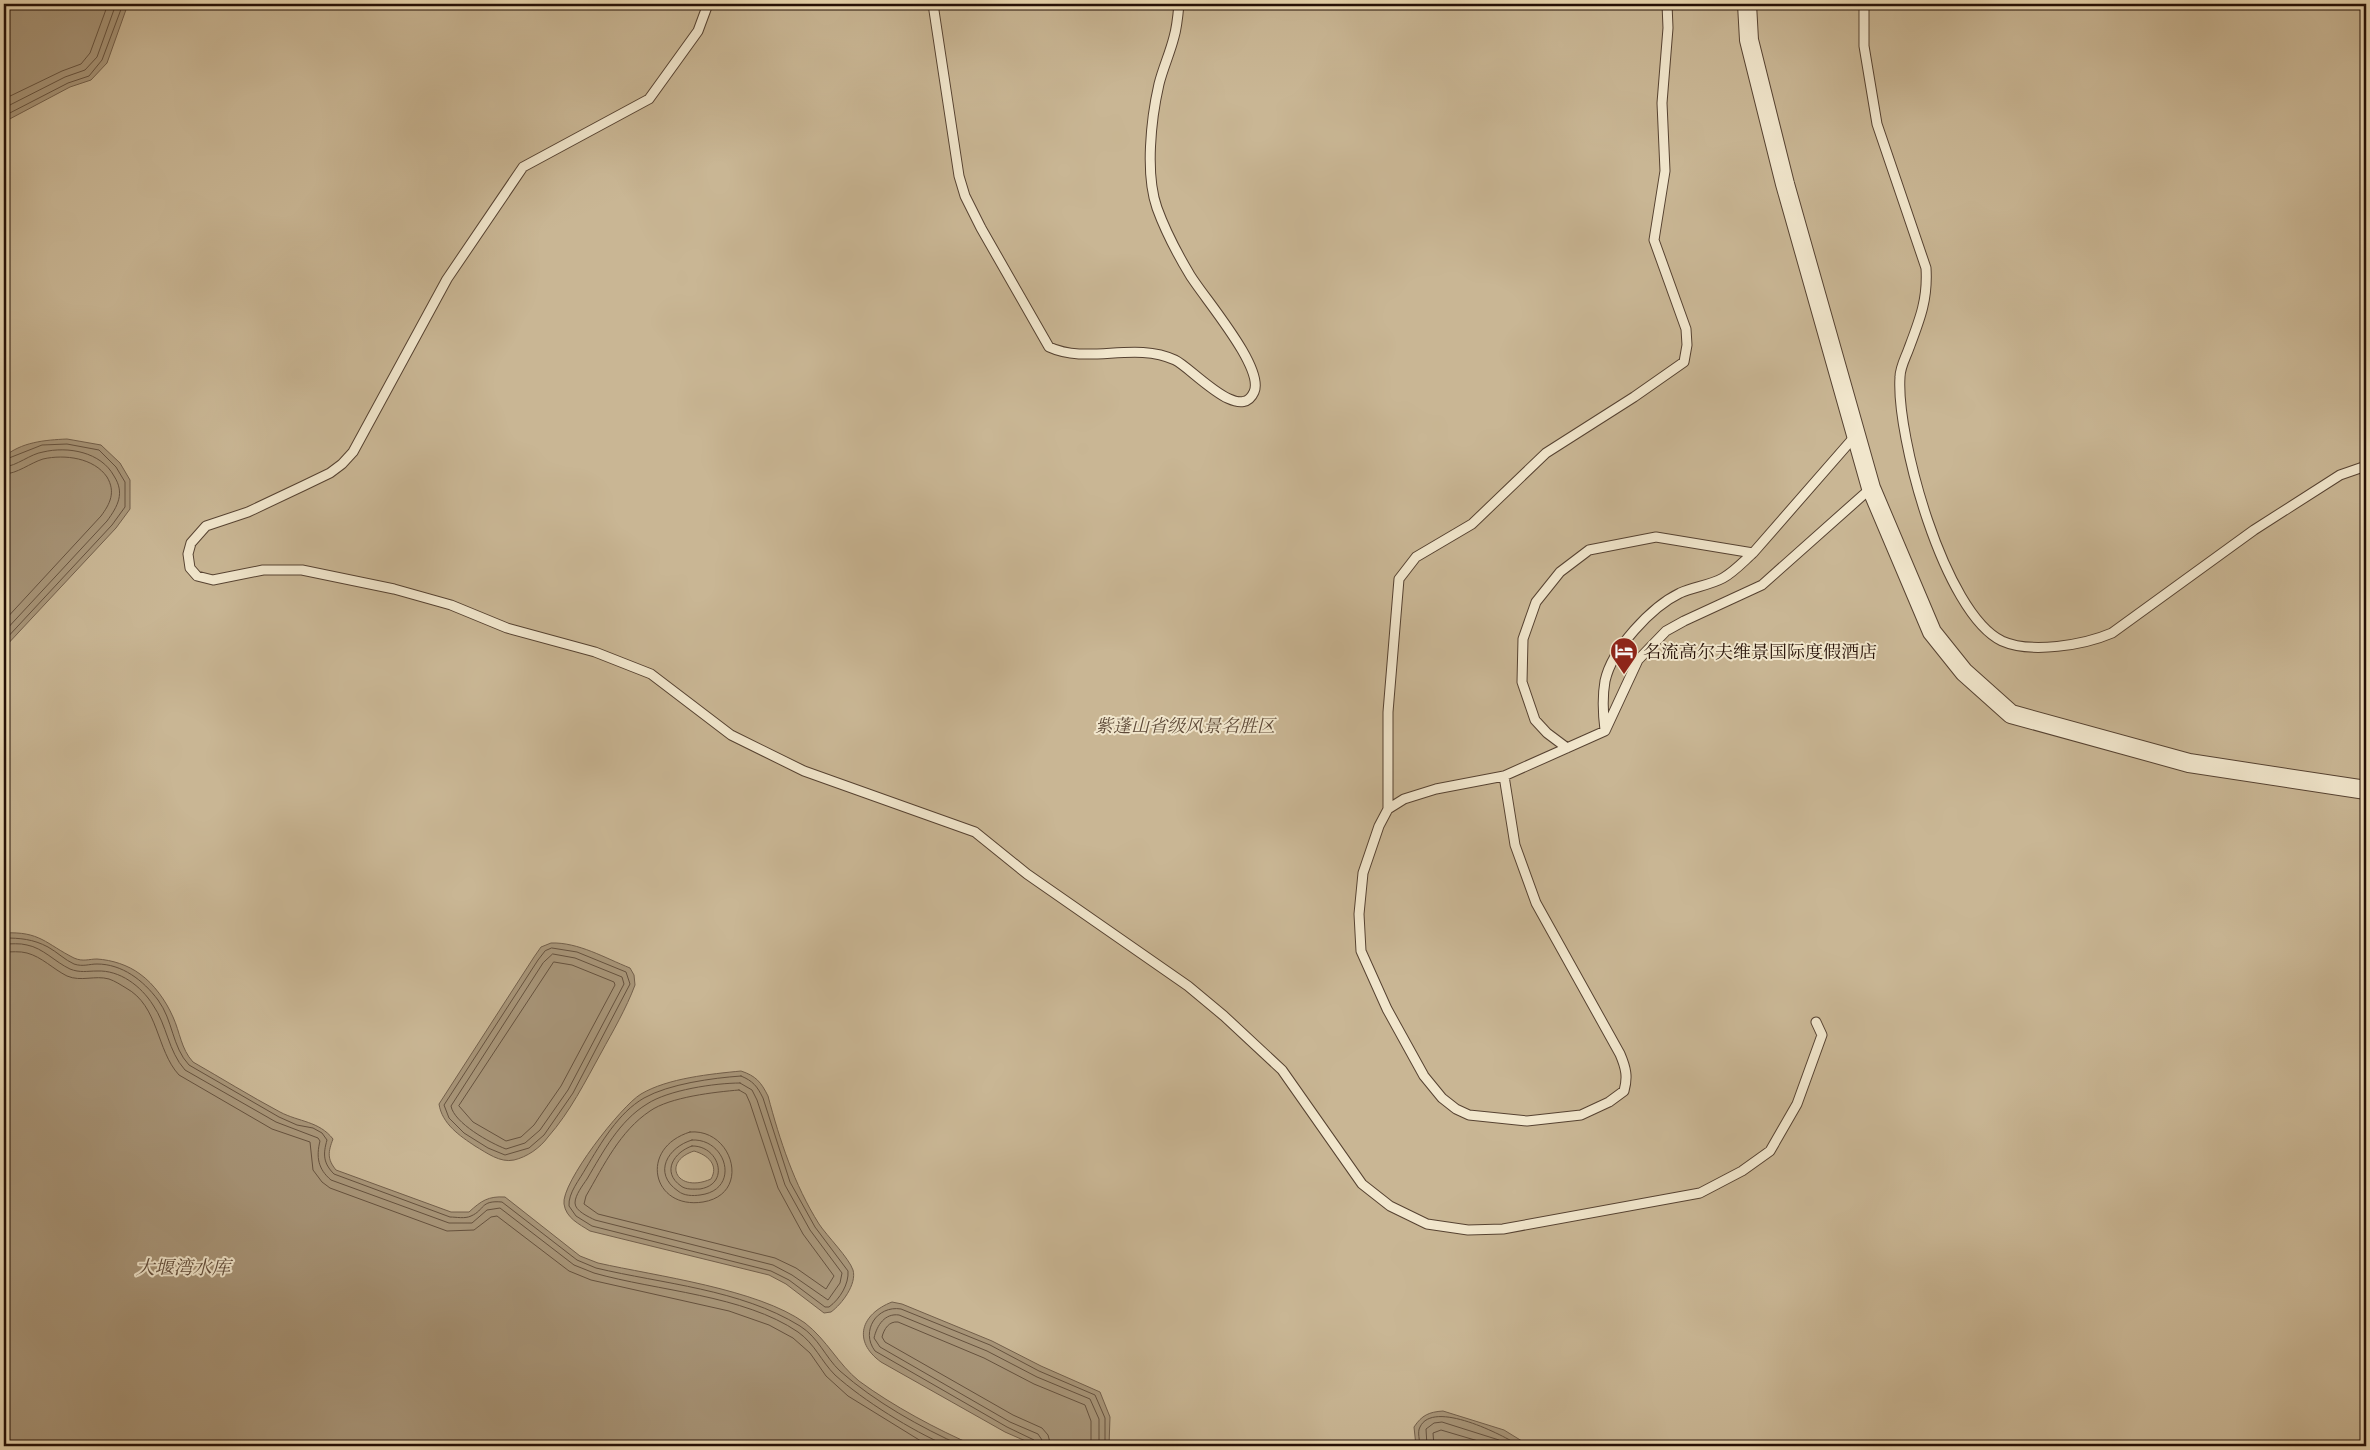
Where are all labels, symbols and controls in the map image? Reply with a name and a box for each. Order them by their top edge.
hotel icon: 名流高尔夫维景国际度假酒店 [1609,636,1639,675]
place label: 名流高尔夫维景国际度假酒店 [1643,638,1877,665]
park label: 紫蓬山省级风景名胜区 [1095,712,1277,739]
water label: 大堰湾水库 [135,1253,233,1281]

